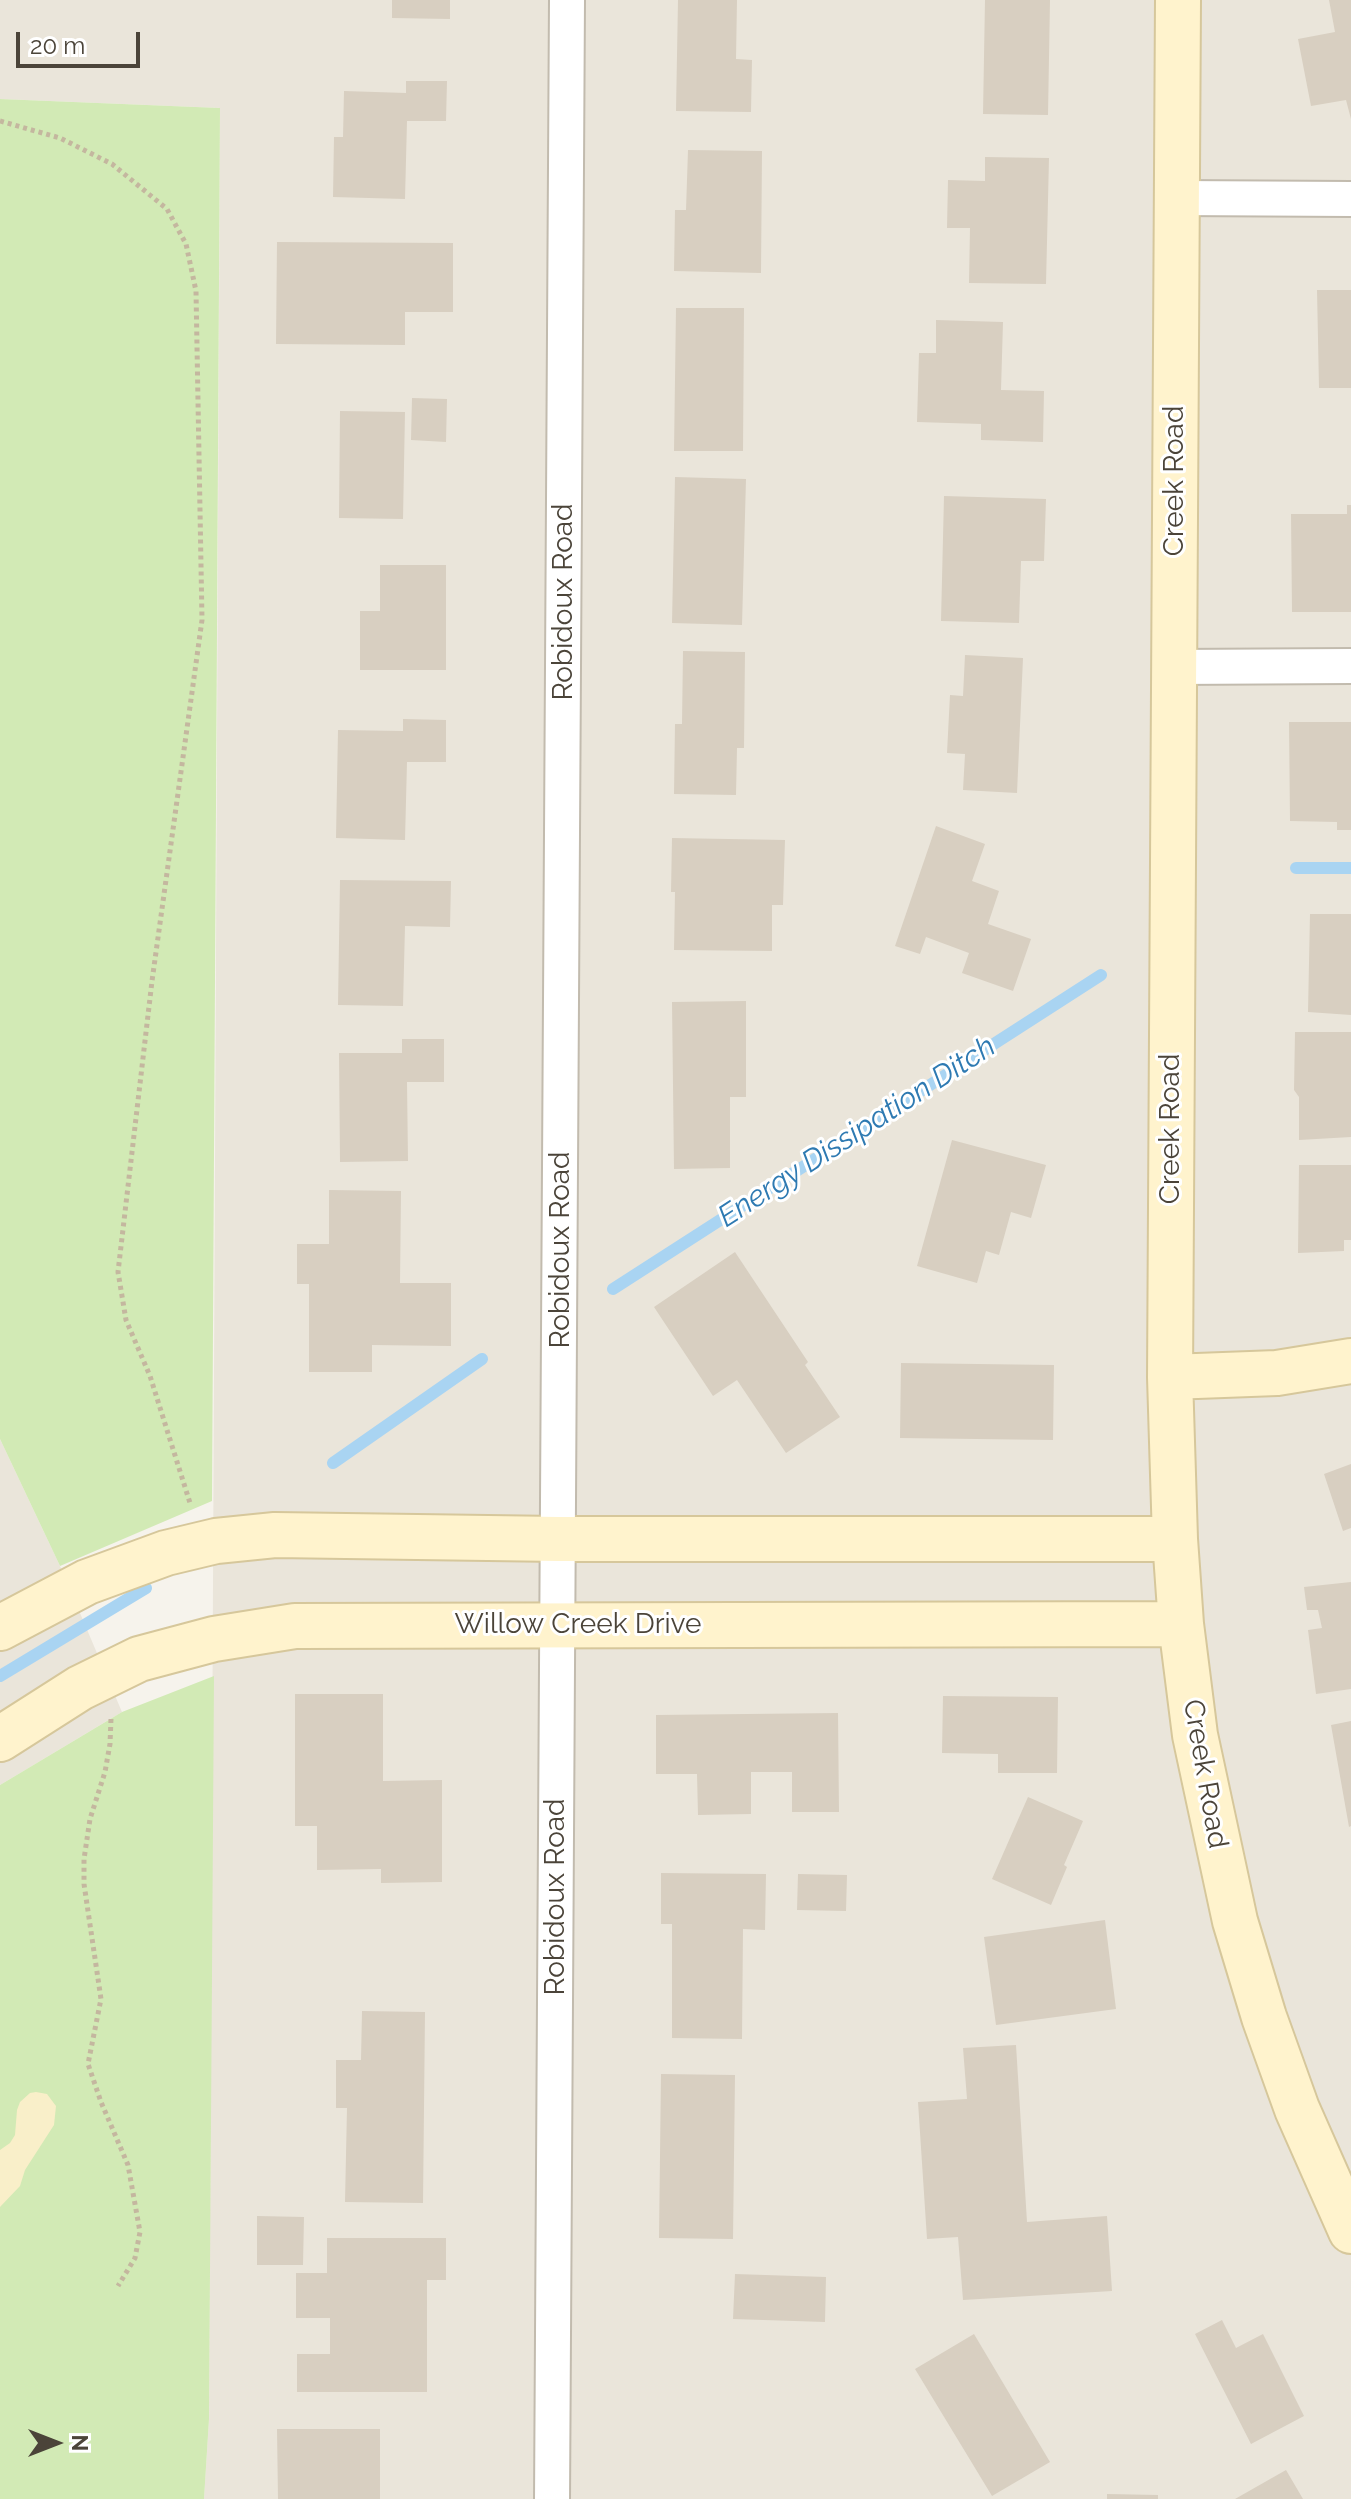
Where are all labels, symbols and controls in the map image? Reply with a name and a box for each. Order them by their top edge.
scale bar [20,16,144,66]
text: 20 m [30,31,85,60]
street label: Creek Road [1158,406,1192,556]
street label: Robidoux Road [547,504,581,700]
water label: Energy Dissipation Ditch [712,1029,1002,1235]
street label: Creek Road [1154,1054,1188,1204]
street label: Robidoux Road [544,1152,578,1348]
street label: Willow Creek Drive [455,1608,701,1642]
street label: Creek Road [1175,1697,1235,1851]
street label: Robidoux Road [539,1799,573,1995]
north arrow [16,2403,96,2483]
text: N [67,2435,93,2451]

